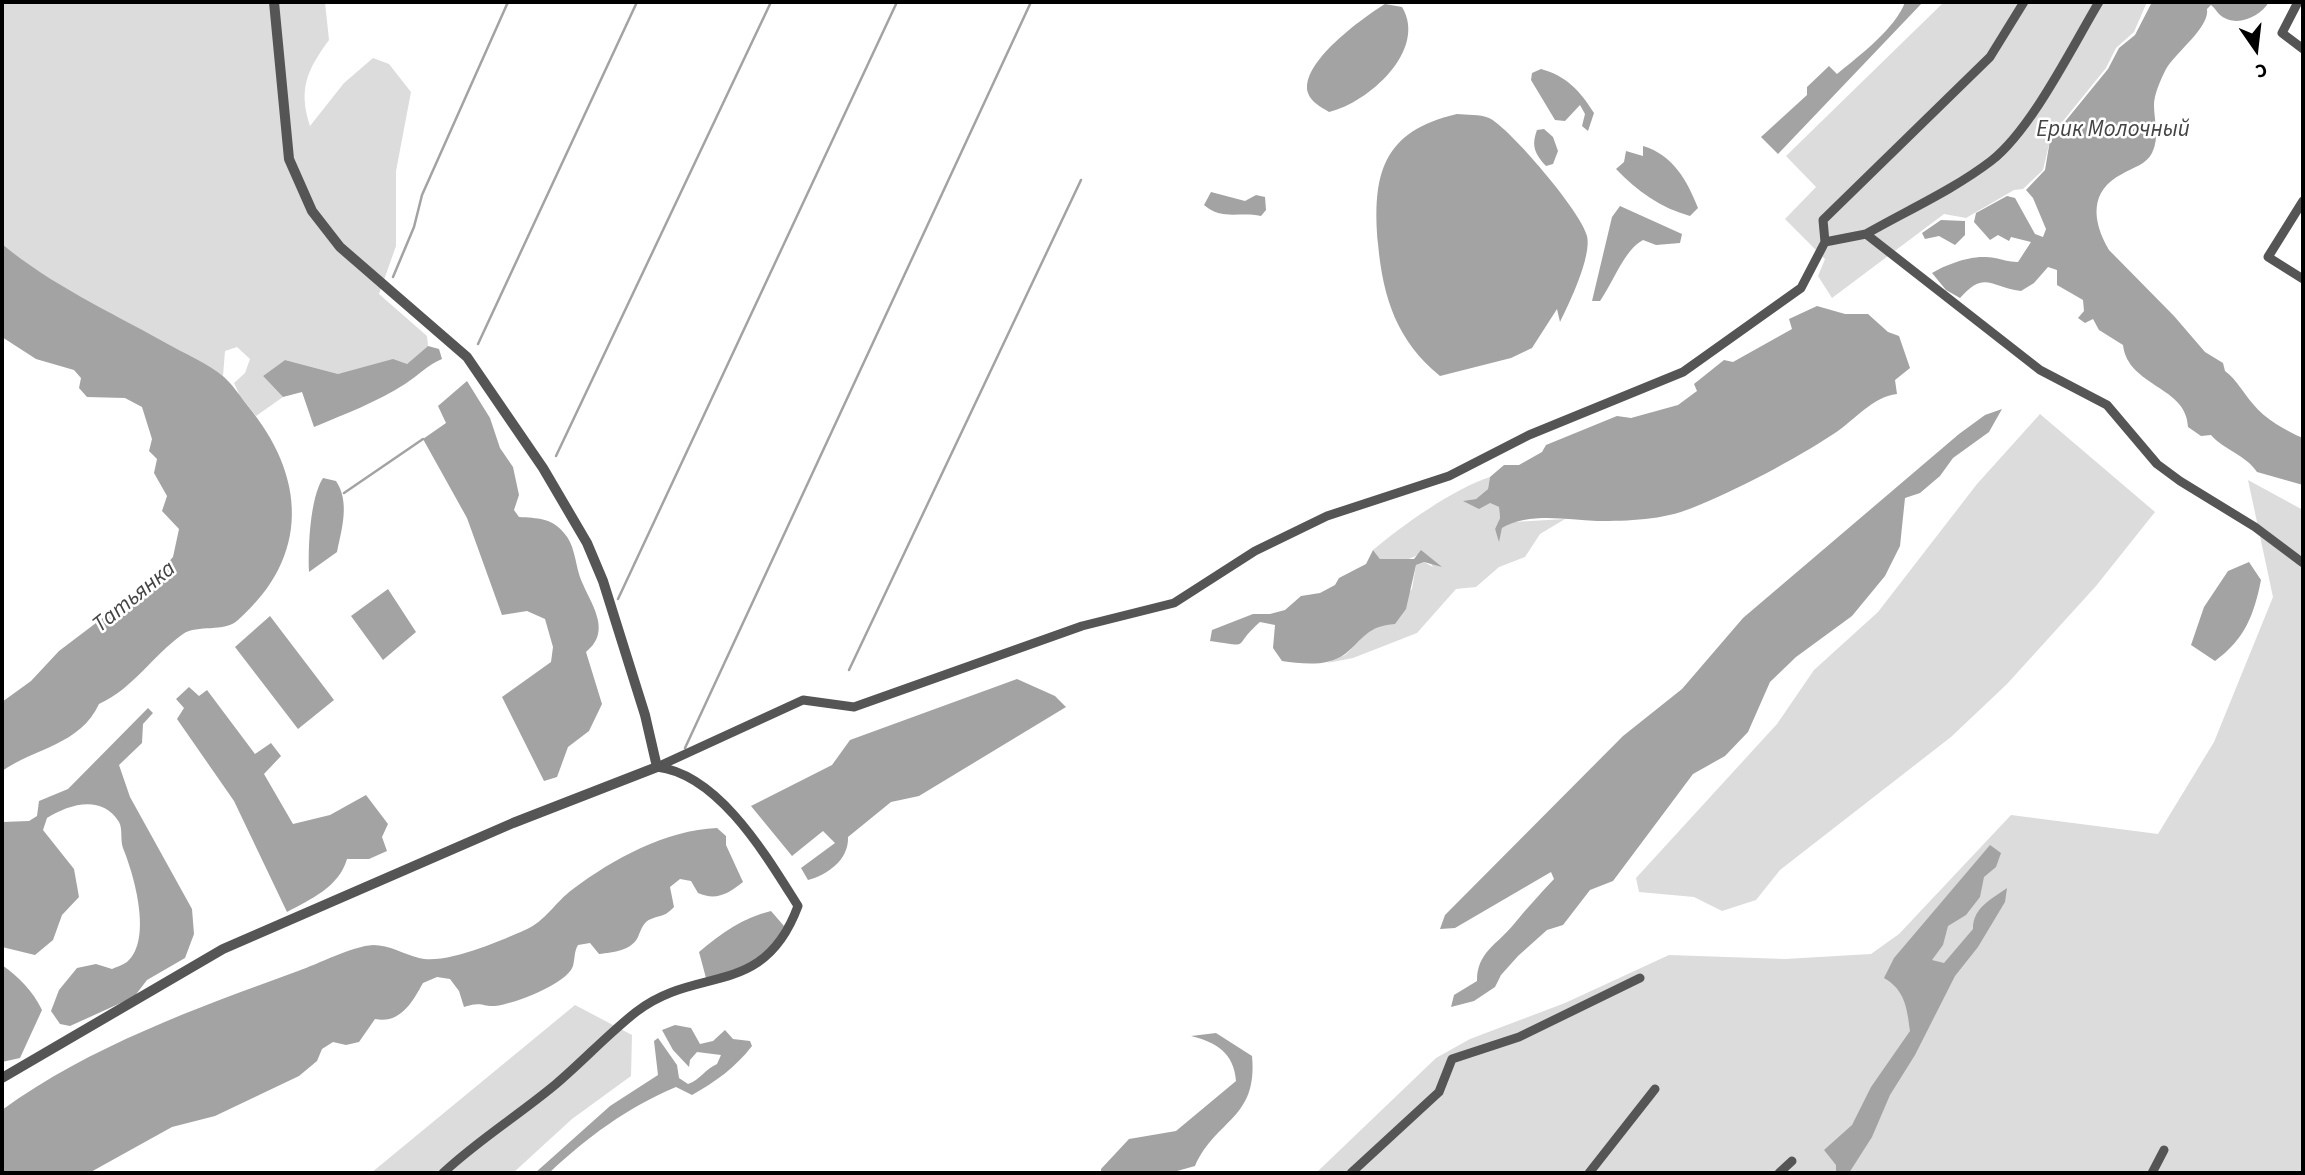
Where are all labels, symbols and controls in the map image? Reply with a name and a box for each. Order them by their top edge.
north arrow [2221,14,2291,84]
text: С [2253,55,2270,84]
water label: Ерик Молочный [2036,117,2190,145]
water label: Татьянка [88,556,182,640]

